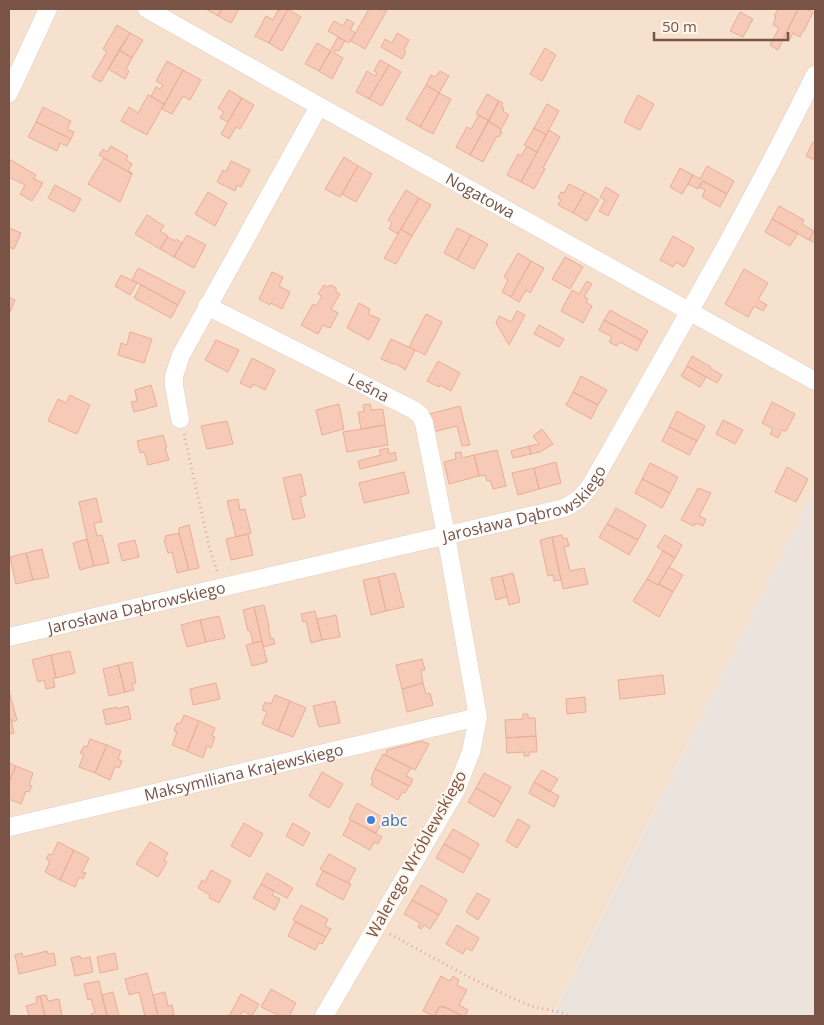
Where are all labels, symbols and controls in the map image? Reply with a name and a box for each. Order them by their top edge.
scale bar [654,10,788,42]
text: 50 m [662,16,697,36]
street label: Nogatowa [442,167,519,223]
street label: Leśna [344,368,393,407]
street label: Jarosława Dąbrowskiego [438,461,611,547]
street label: Jarosława Dąbrowskiego [44,576,228,639]
street label: Maksymiliana Krajewskiego [142,738,345,806]
street label: Walerego Wróblewskiego [361,766,471,942]
place label: abc [381,809,408,831]
marker: abc [365,814,377,826]

